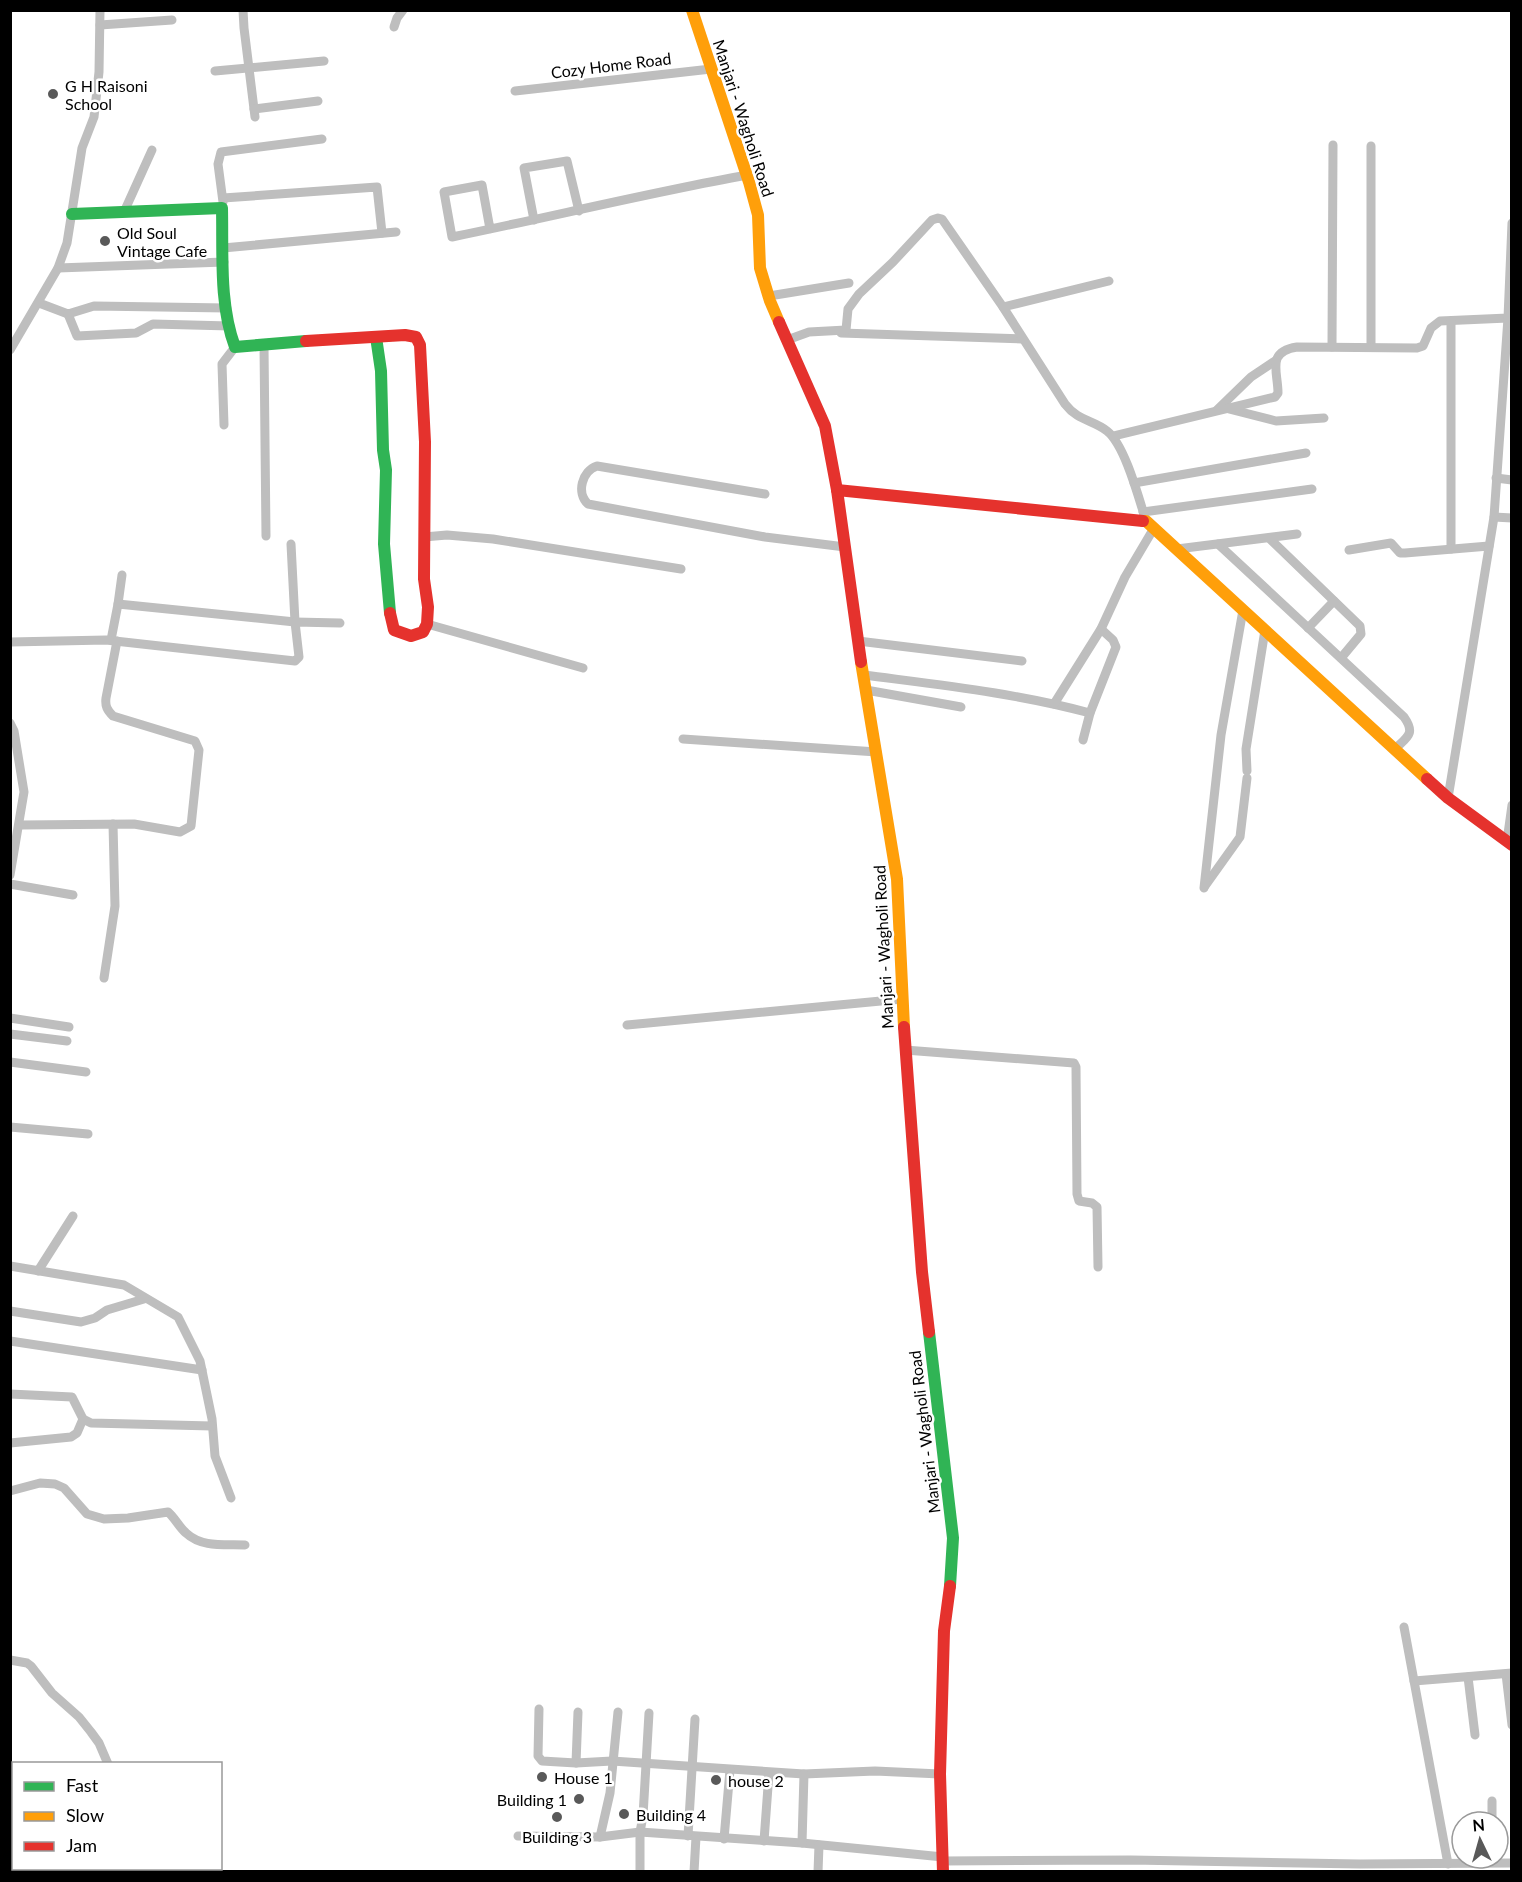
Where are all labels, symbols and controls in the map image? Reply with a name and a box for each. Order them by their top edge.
street label: Manjari - Wagholi Road [710,37,778,199]
street label: Cozy Home Road [550,48,672,82]
place label: G H Raisoni School [65,76,148,113]
marker: G H Raisoni School [46,87,60,101]
place label: Old Soul Vintage Cafe [117,223,207,260]
marker: Old Soul Vintage Cafe [98,234,112,248]
street label: Manjari - Wagholi Road [869,865,897,1029]
street label: Manjari - Wagholi Road [905,1349,943,1515]
legend [12,1762,222,1870]
place label: House 1 [554,1768,613,1787]
marker: House 1 [535,1770,549,1784]
place label: house 2 [728,1771,784,1790]
marker: house 2 [709,1773,723,1787]
text: Fast [66,1774,99,1796]
place label: Building 1 [497,1790,567,1809]
marker: Building 1 [572,1792,586,1806]
text: Slow [66,1804,104,1826]
place label: Building 4 [636,1805,706,1824]
marker: Building 4 [617,1807,631,1821]
marker: Building 3 [550,1810,564,1824]
north arrow [1450,1810,1510,1870]
text: N [1472,1815,1486,1835]
place label: Building 3 [522,1827,592,1846]
text: Jam [66,1834,97,1856]

